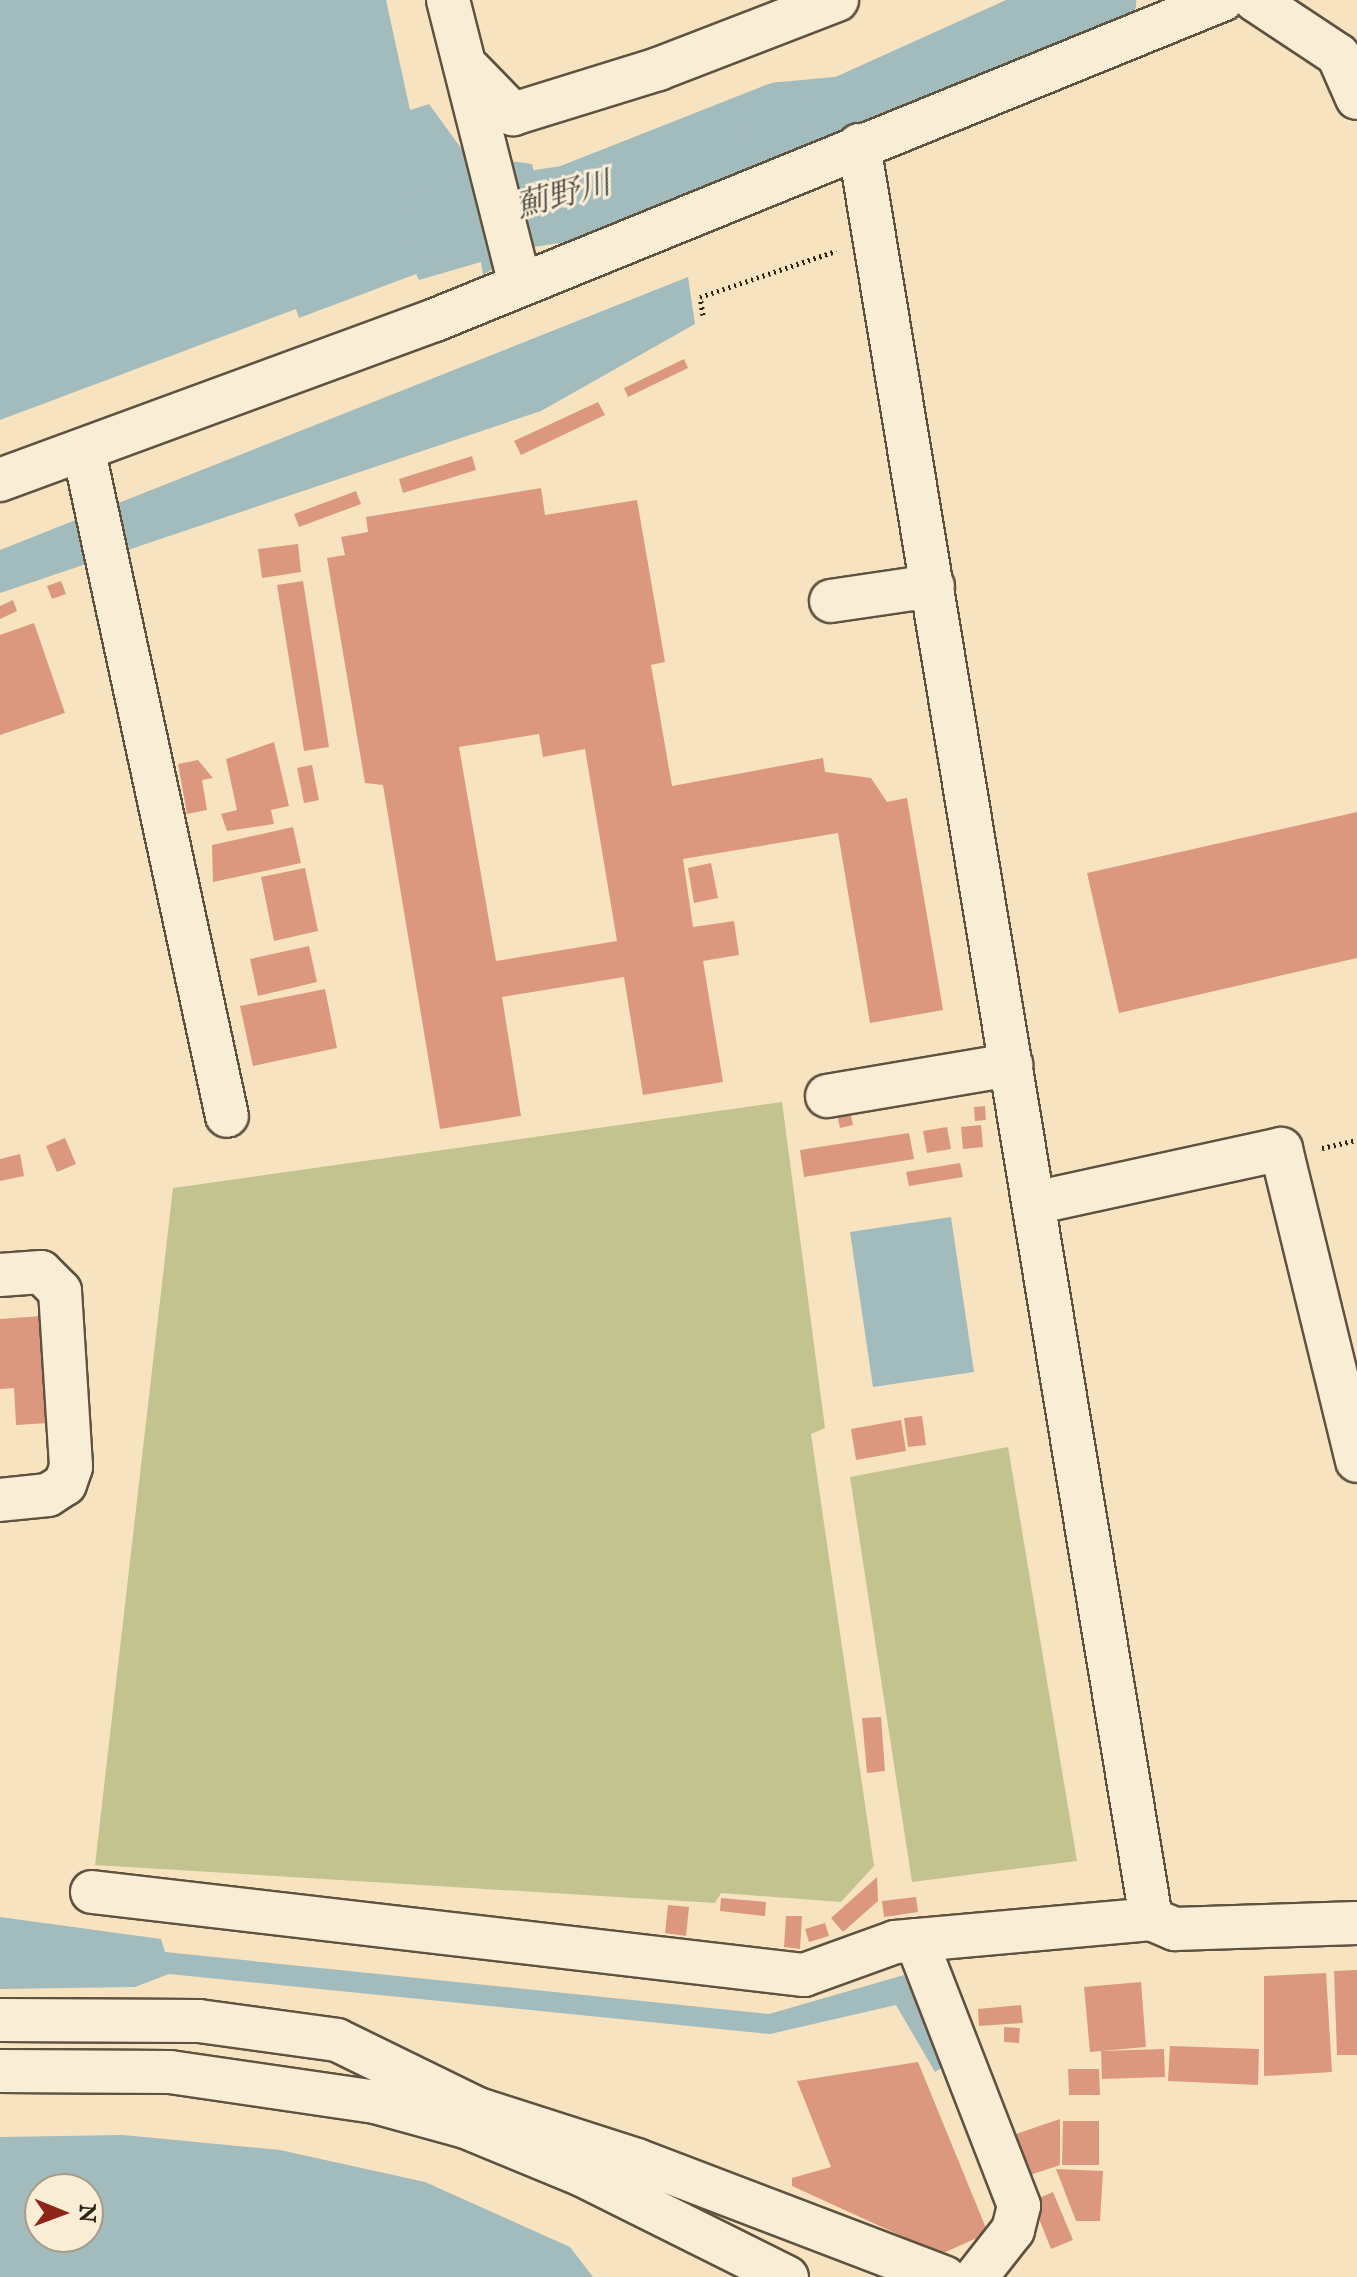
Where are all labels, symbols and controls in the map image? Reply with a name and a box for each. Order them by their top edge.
water label: 薊野川 [513,166,615,228]
north arrow [24,2173,104,2253]
text: N [72,2204,100,2223]

